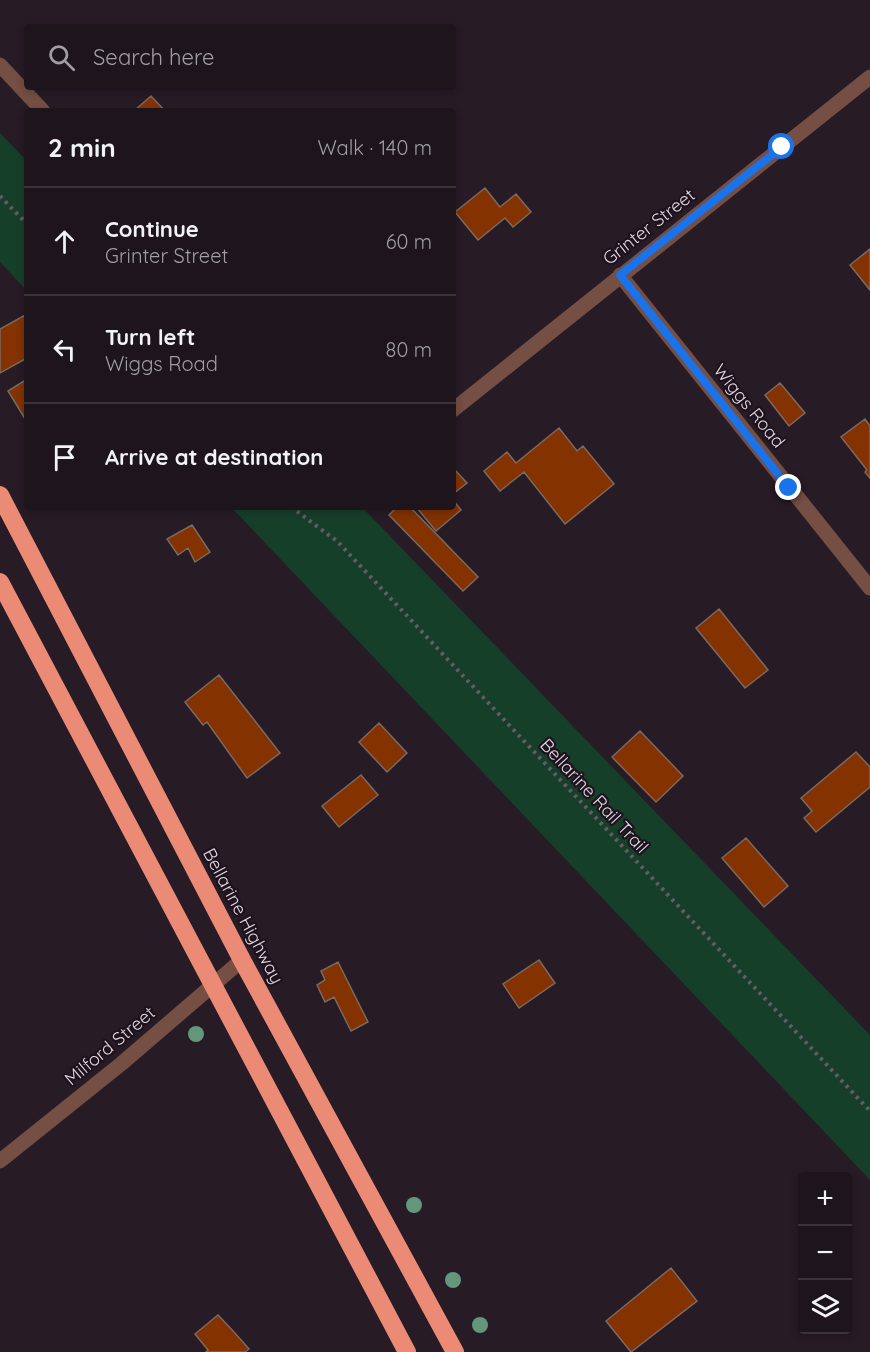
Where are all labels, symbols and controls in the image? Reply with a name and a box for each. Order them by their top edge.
search box [24,24,456,90]
icon: search [45,41,78,74]
text: Search here [93,43,214,71]
text: 2 min [48,131,116,164]
route start [768,133,794,159]
text: Walk · 140 m [317,135,432,160]
street label: Grinter Street [598,183,699,270]
text: Continue [105,215,199,243]
icon: ahead [48,225,81,258]
text: 60 m [386,229,432,254]
text: Grinter Street [105,243,228,268]
text: Turn left [105,323,195,351]
icon: left [48,333,81,366]
text: 80 m [386,337,432,362]
text: Wiggs Road [105,351,218,376]
street label: Wiggs Road [708,359,790,452]
icon: arrive [48,441,81,474]
text: Arrive at destination [105,443,323,471]
route end [775,474,801,500]
street label: Bellarine Rail Trail [535,733,653,858]
street label: Bellarine Highway [198,844,289,988]
street label: Milford Street [60,1001,160,1090]
map controls [798,1172,852,1334]
button: + [798,1172,852,1226]
button: − [798,1226,852,1280]
button: layers [798,1280,852,1334]

